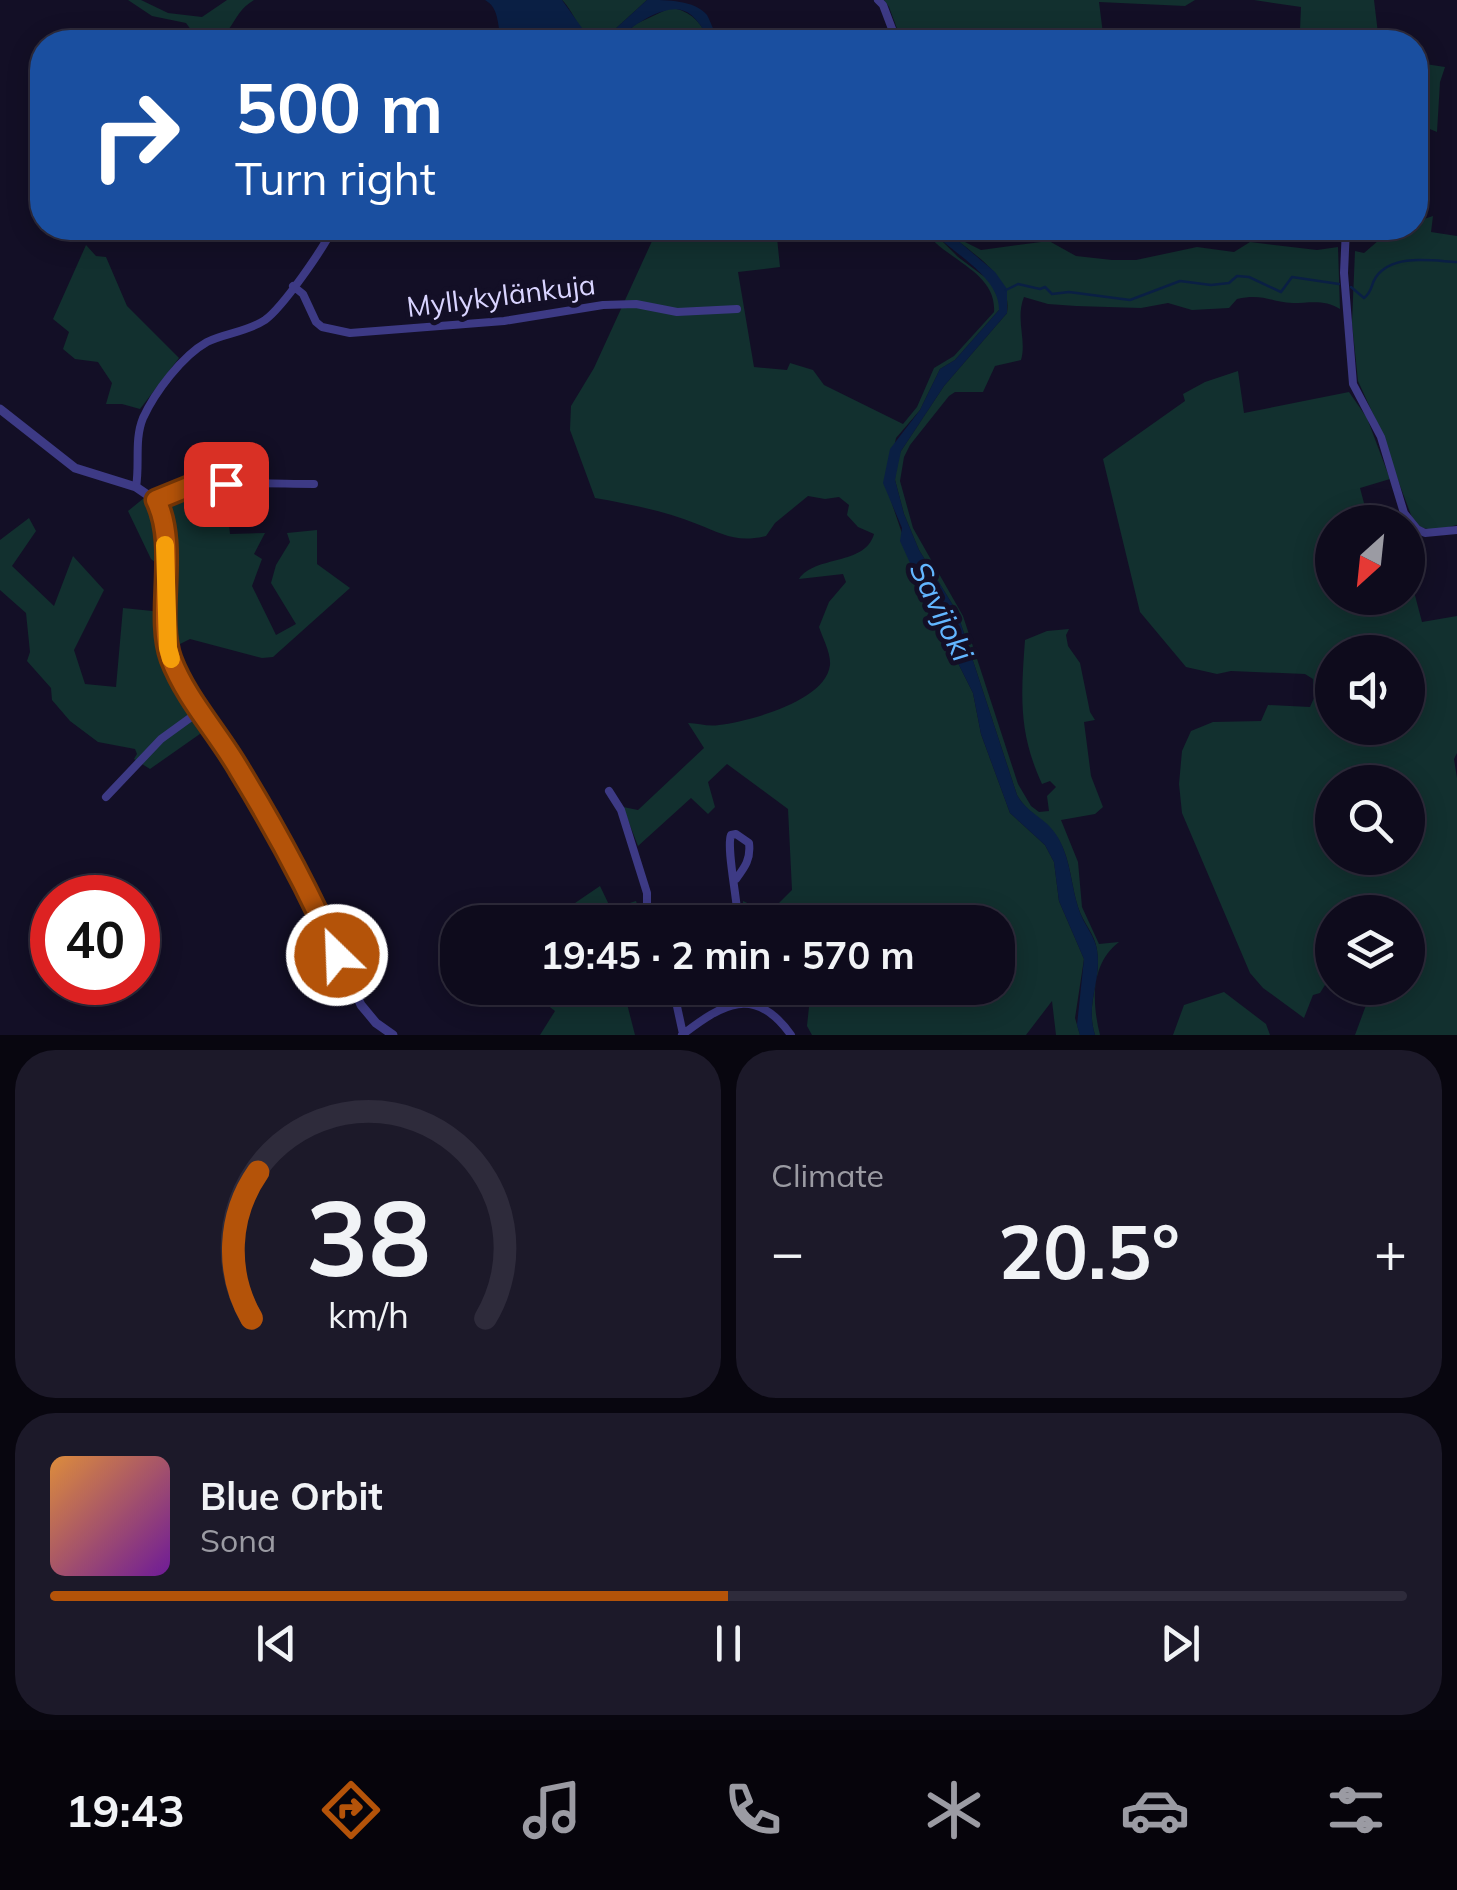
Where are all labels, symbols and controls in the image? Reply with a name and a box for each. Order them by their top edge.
text: 500 m [235,63,443,151]
icon: right [70,70,200,200]
text: Turn right [235,150,436,206]
street label: Myllykylänkuja [405,266,597,324]
pin [184,442,269,527]
icon: arrive [199,457,254,512]
north arrow [1315,505,1425,615]
map controls [1315,505,1425,1005]
water label: Savijoki [902,555,983,668]
button: sound [1315,635,1425,745]
button: search [1315,765,1425,875]
speed limit sign: 40 [30,875,160,1005]
button: layers [1315,895,1425,1005]
position arrow [285,903,389,1007]
text: 19:45 · 2 min · 570 m [540,931,915,979]
text: Climate [771,1155,884,1195]
text: 38 [306,1171,430,1302]
text: 20.5° [998,1204,1180,1298]
text: − [771,1217,804,1286]
text: + [1374,1217,1407,1286]
text: km/h [328,1292,408,1337]
text: Blue Orbit [200,1472,383,1520]
text: Sona [200,1520,276,1560]
icon: previous [249,1616,304,1671]
icon: pause [701,1616,756,1671]
icon: next [1153,1616,1208,1671]
icon: directions [316,1775,386,1845]
icon: music [517,1775,587,1845]
icon: phone [718,1775,788,1845]
icon: climate [919,1775,989,1845]
icon: car [1120,1775,1190,1845]
icon: filters [1321,1775,1391,1845]
text: 19:43 [66,1782,185,1838]

